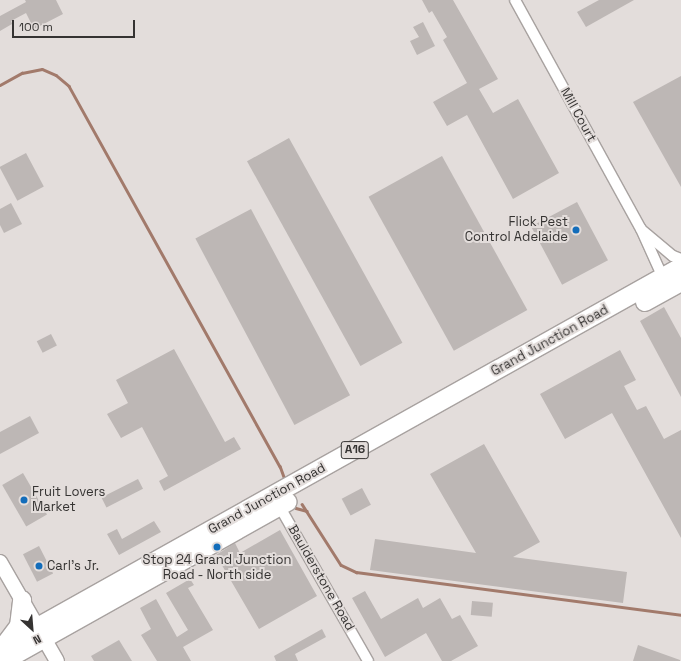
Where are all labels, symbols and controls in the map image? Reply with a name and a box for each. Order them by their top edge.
scale bar [14,12,137,38]
text: 100 m [19,19,53,35]
street label: Mill Court [557,85,599,145]
place label: Flick Pest Control Adelaide [464,215,568,246]
marker: Flick Pest Control Adelaide [571,225,581,235]
street label: Grand Junction Road [489,302,611,380]
road number: A16 [340,440,370,460]
street label: Grand Junction Road [206,460,328,538]
place label: Fruit Lovers Market [32,485,105,516]
marker: Fruit Lovers Market [19,495,29,505]
street label: Baulderstone Road [284,522,358,634]
marker: Stop 24 Grand Junction Road - North side [212,542,222,552]
place label: Stop 24 Grand Junction Road - North side [143,553,291,584]
place label: Carl's Jr. [47,558,99,574]
marker: Carl's Jr. [34,561,44,571]
north arrow [12,609,52,649]
text: N [31,632,44,648]

